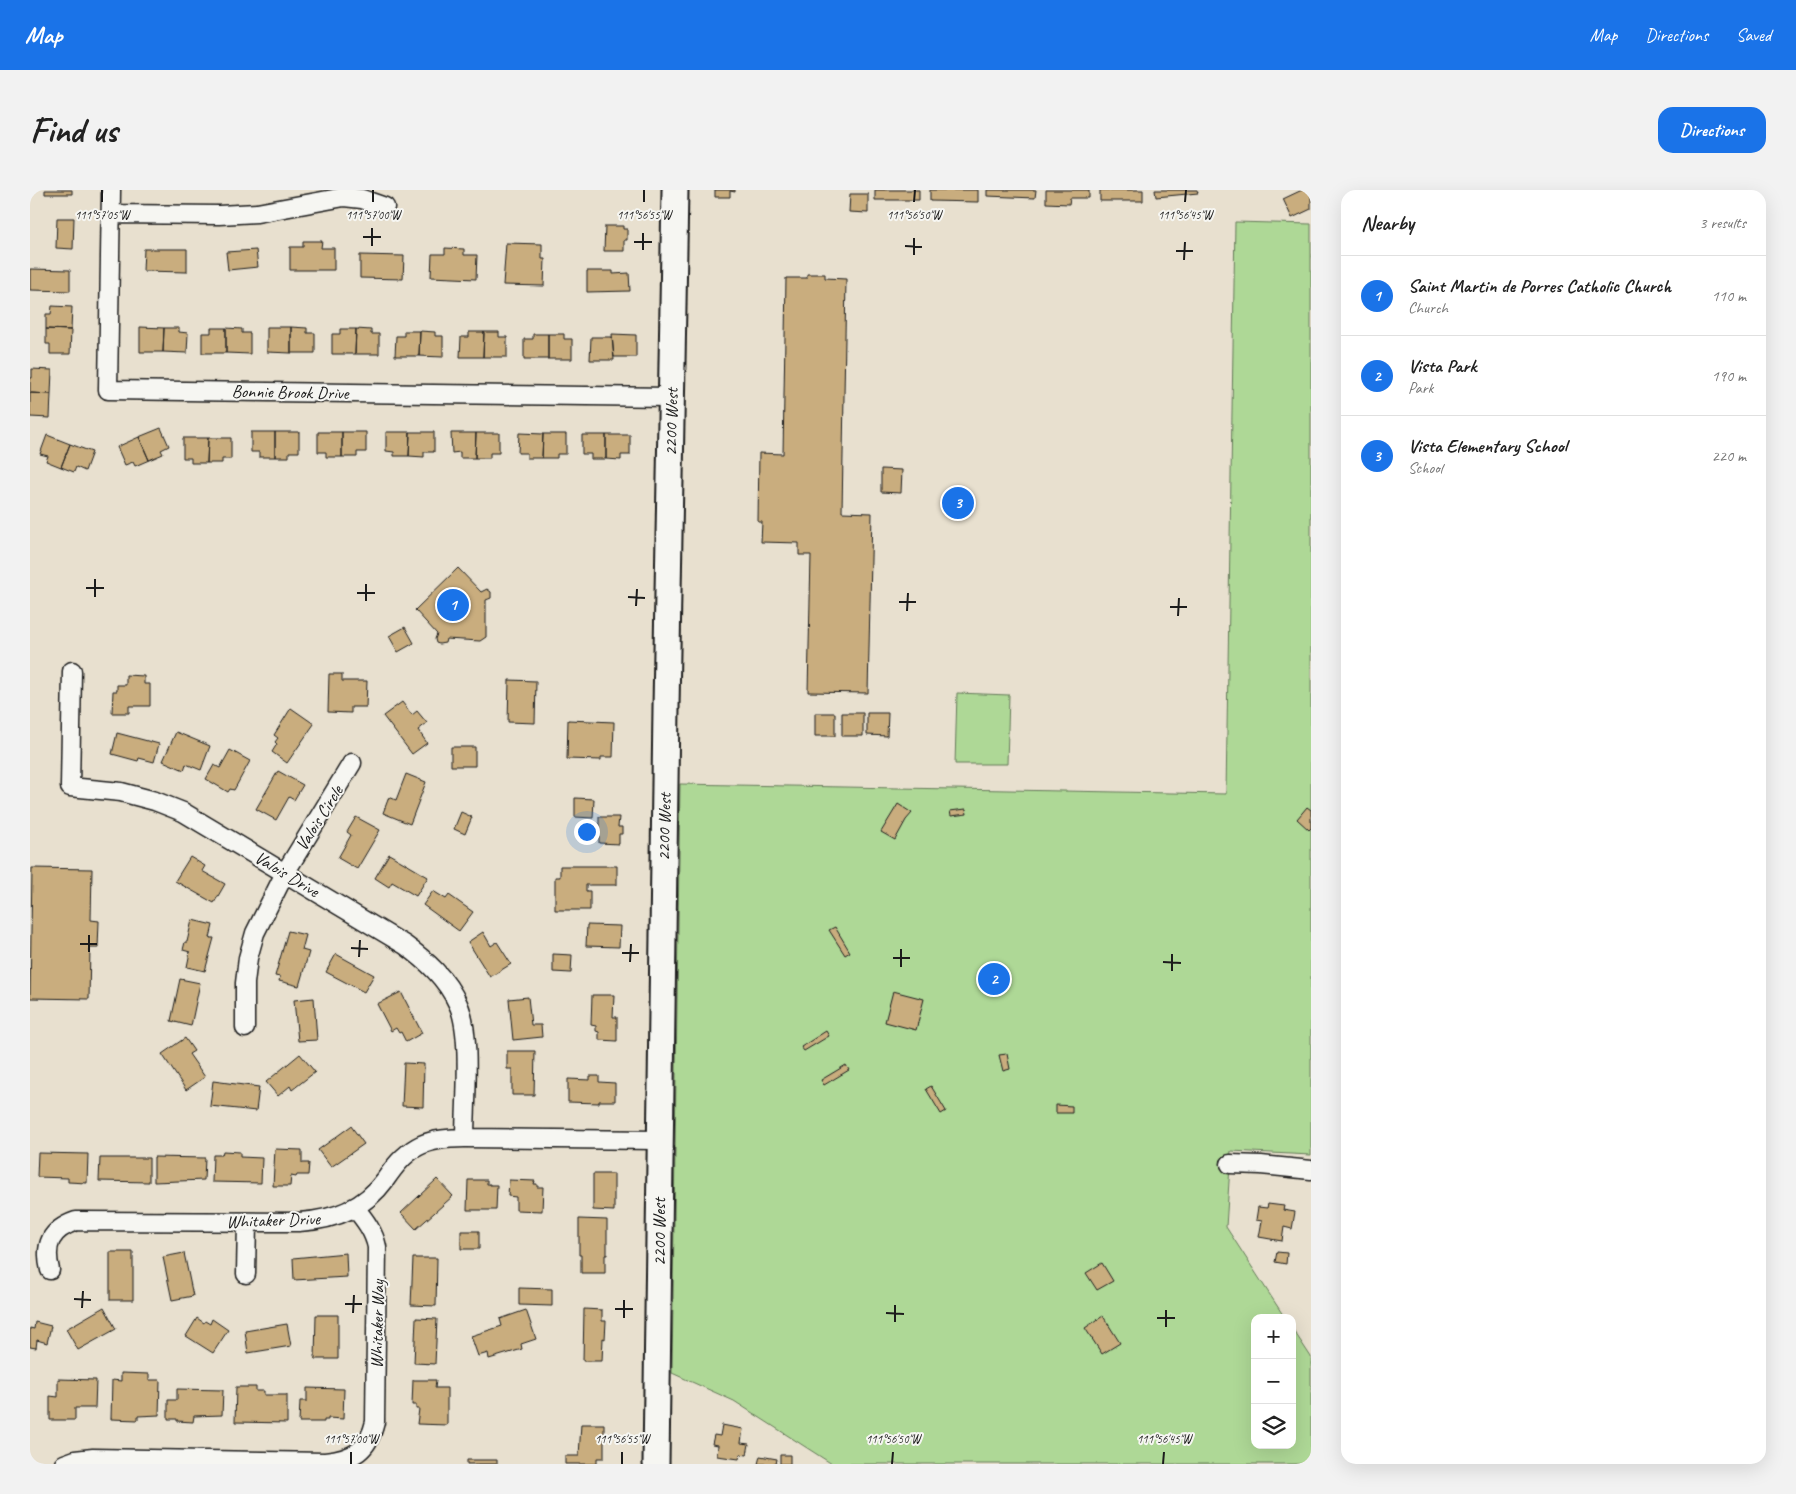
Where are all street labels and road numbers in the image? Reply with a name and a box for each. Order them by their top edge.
street label: Bonnie Brook Drive [231,380,350,404]
street label: 2200 West [659,386,683,456]
street label: Valois Circle [290,780,348,855]
street label: 2200 West [652,791,676,861]
street label: Valois Drive [251,846,324,902]
street label: 2200 West [648,1196,670,1266]
street label: Whitaker Drive [226,1207,321,1233]
street label: Whitaker Way [365,1278,389,1368]

